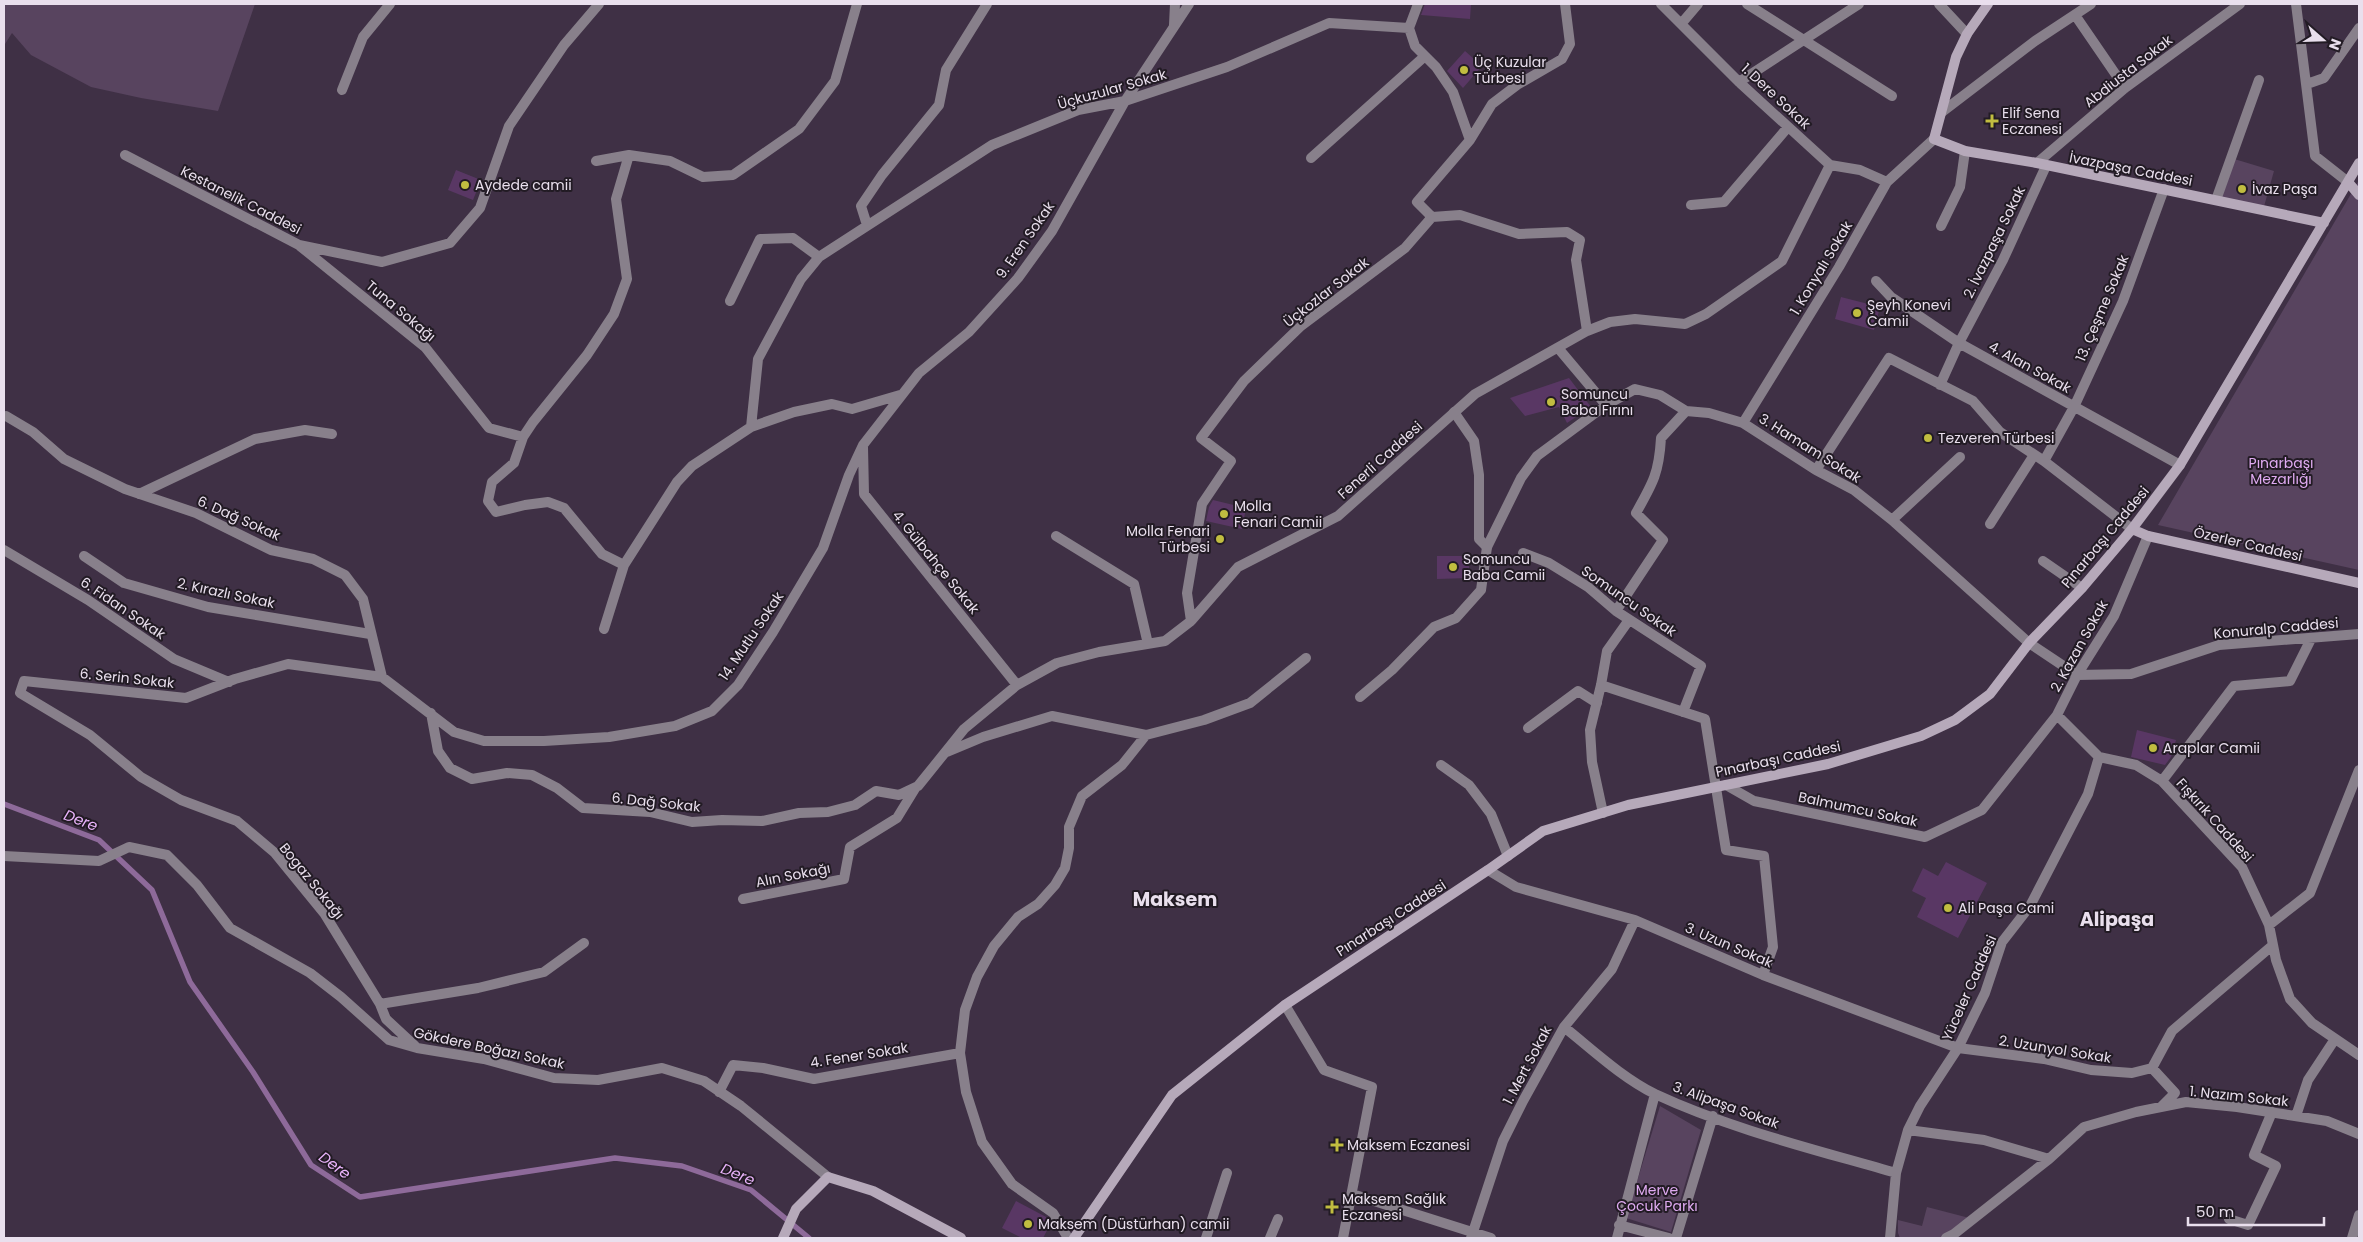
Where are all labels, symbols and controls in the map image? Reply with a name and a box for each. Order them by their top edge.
north arrow [2298,15,2348,65]
street label: Abdiusta Sokak [2080,30,2177,112]
text: N [2324,36,2346,53]
place label: Üç Kuzular Türbesi [1474,52,1547,88]
street label: 1. Dere Sokak [1737,59,1816,134]
street label: Üçkuzular Sokak [1055,64,1170,114]
marker: Üç Kuzular Türbesi [1458,64,1470,76]
place label: Elif Sena Eczanesi [2002,103,2062,139]
marker: Elif Sena Eczanesi [1986,115,1998,127]
street label: İvazpaşa Caddesi [2068,147,2194,191]
street label: Kestanelik Caddesi [177,161,305,239]
place label: Aydede camii [475,175,572,195]
marker: Aydede camii [459,179,471,191]
place label: İvaz Paşa [2252,179,2317,199]
street label: 2. İvazpaşa Sokak [1958,182,2030,301]
marker: İvaz Paşa [2236,183,2248,195]
street label: 9. Eren Sokak [991,197,1060,283]
street label: 1. Konyalı Sokak [1785,217,1857,319]
street label: 13. Çeşme Sokak [2071,251,2134,364]
street label: Üçkozlar Sokak [1279,252,1374,332]
street label: Tuna Sokağı [362,276,440,346]
place label: Şeyh Konevi Camii [1867,295,1951,331]
marker: Şeyh Konevi Camii [1851,307,1863,319]
street label: 4. Alan Sokak [1985,336,2076,398]
place label: Somuncu Baba Fırını [1561,384,1633,420]
marker: Somuncu Baba Fırını [1545,396,1557,408]
street label: 3. Hamam Sokak [1755,408,1866,488]
street label: Fenerli Caddesi [1333,416,1427,504]
place label: Tezveren Türbesi [1938,428,2054,448]
marker: Tezveren Türbesi [1922,432,1934,444]
park label: Pınarbaşı Mezarlığı [2249,453,2313,489]
street label: Pınarbaşı Caddesi [2056,482,2154,592]
street label: 6. Dağ Sokak [194,491,285,546]
place label: Molla Fenari Camii [1234,496,1322,532]
street label: 4. Gülbahçe Sokak [888,506,985,619]
marker: Molla Fenari Camii [1218,508,1230,520]
place label: Molla Fenari Türbesi [1126,521,1210,557]
street label: Özerler Caddesi [2192,522,2304,566]
marker: Molla Fenari Türbesi [1214,533,1226,545]
place label: Somuncu Baba Camii [1463,549,1545,585]
marker: Somuncu Baba Camii [1447,561,1459,573]
street label: Somuncu Sokak [1577,561,1681,642]
street label: 6. Fidan Sokak [76,572,170,644]
street label: 2. Kırazlı Sokak [175,573,277,613]
street label: 14. Mutlu Sokak [714,587,789,684]
street label: 2. Kazan Sokak [2045,596,2113,696]
street label: Konuralp Caddesi [2213,613,2339,643]
street label: 6. Serin Sokak [79,663,176,693]
street label: Pınarbaşı Caddesi [1714,736,1842,782]
place label: Araplar Camii [2163,738,2260,758]
marker: Araplar Camii [2147,742,2159,754]
street label: Fışkırık Caddesi [2172,774,2258,866]
street label: 6. Dağ Sokak [611,787,702,817]
street label: Balmumcu Sokak [1796,787,1920,832]
water label: Dere [61,804,101,836]
street label: Bogaz Sokağı [275,838,349,924]
street label: Alın Sokağı [754,858,832,892]
street label: Pınarbaşı Caddesi [1332,875,1450,961]
district label: Maksem [1133,886,1217,913]
place label: Ali Paşa Cami [1958,898,2054,918]
marker: Ali Paşa Cami [1942,902,1954,914]
district label: Alipaşa [2080,906,2154,933]
street label: 3. Uzun Sokak [1682,918,1777,973]
street label: Yüceler Caddesi [1937,932,2001,1044]
street label: 1. Mert Sokak [1498,1021,1557,1108]
street label: Gökdere Boğazı Sokak [412,1022,567,1074]
street label: 2. Uzunyol Sokak [1997,1030,2113,1068]
street label: 4. Fener Sokak [809,1037,910,1073]
street label: 3. Alipaşa Sokak [1670,1076,1783,1134]
street label: 1. Nazım Sokak [2188,1081,2290,1111]
place label: Maksem Eczanesi [1347,1135,1470,1155]
marker: Maksem Eczanesi [1331,1139,1343,1151]
water label: Dere [315,1146,355,1184]
water label: Dere [718,1158,758,1190]
park label: Merve Çocuk Parkı [1616,1180,1698,1216]
place label: Maksem Sağlık Eczanesi [1342,1189,1447,1225]
scale bar [2188,1194,2324,1226]
marker: Maksem Sağlık Eczanesi [1326,1201,1338,1213]
text: 50 m [2196,1201,2234,1222]
place label: Maksem (Düstürhan) camii [1038,1214,1229,1234]
marker: Maksem (Düstürhan) camii [1022,1218,1034,1230]

